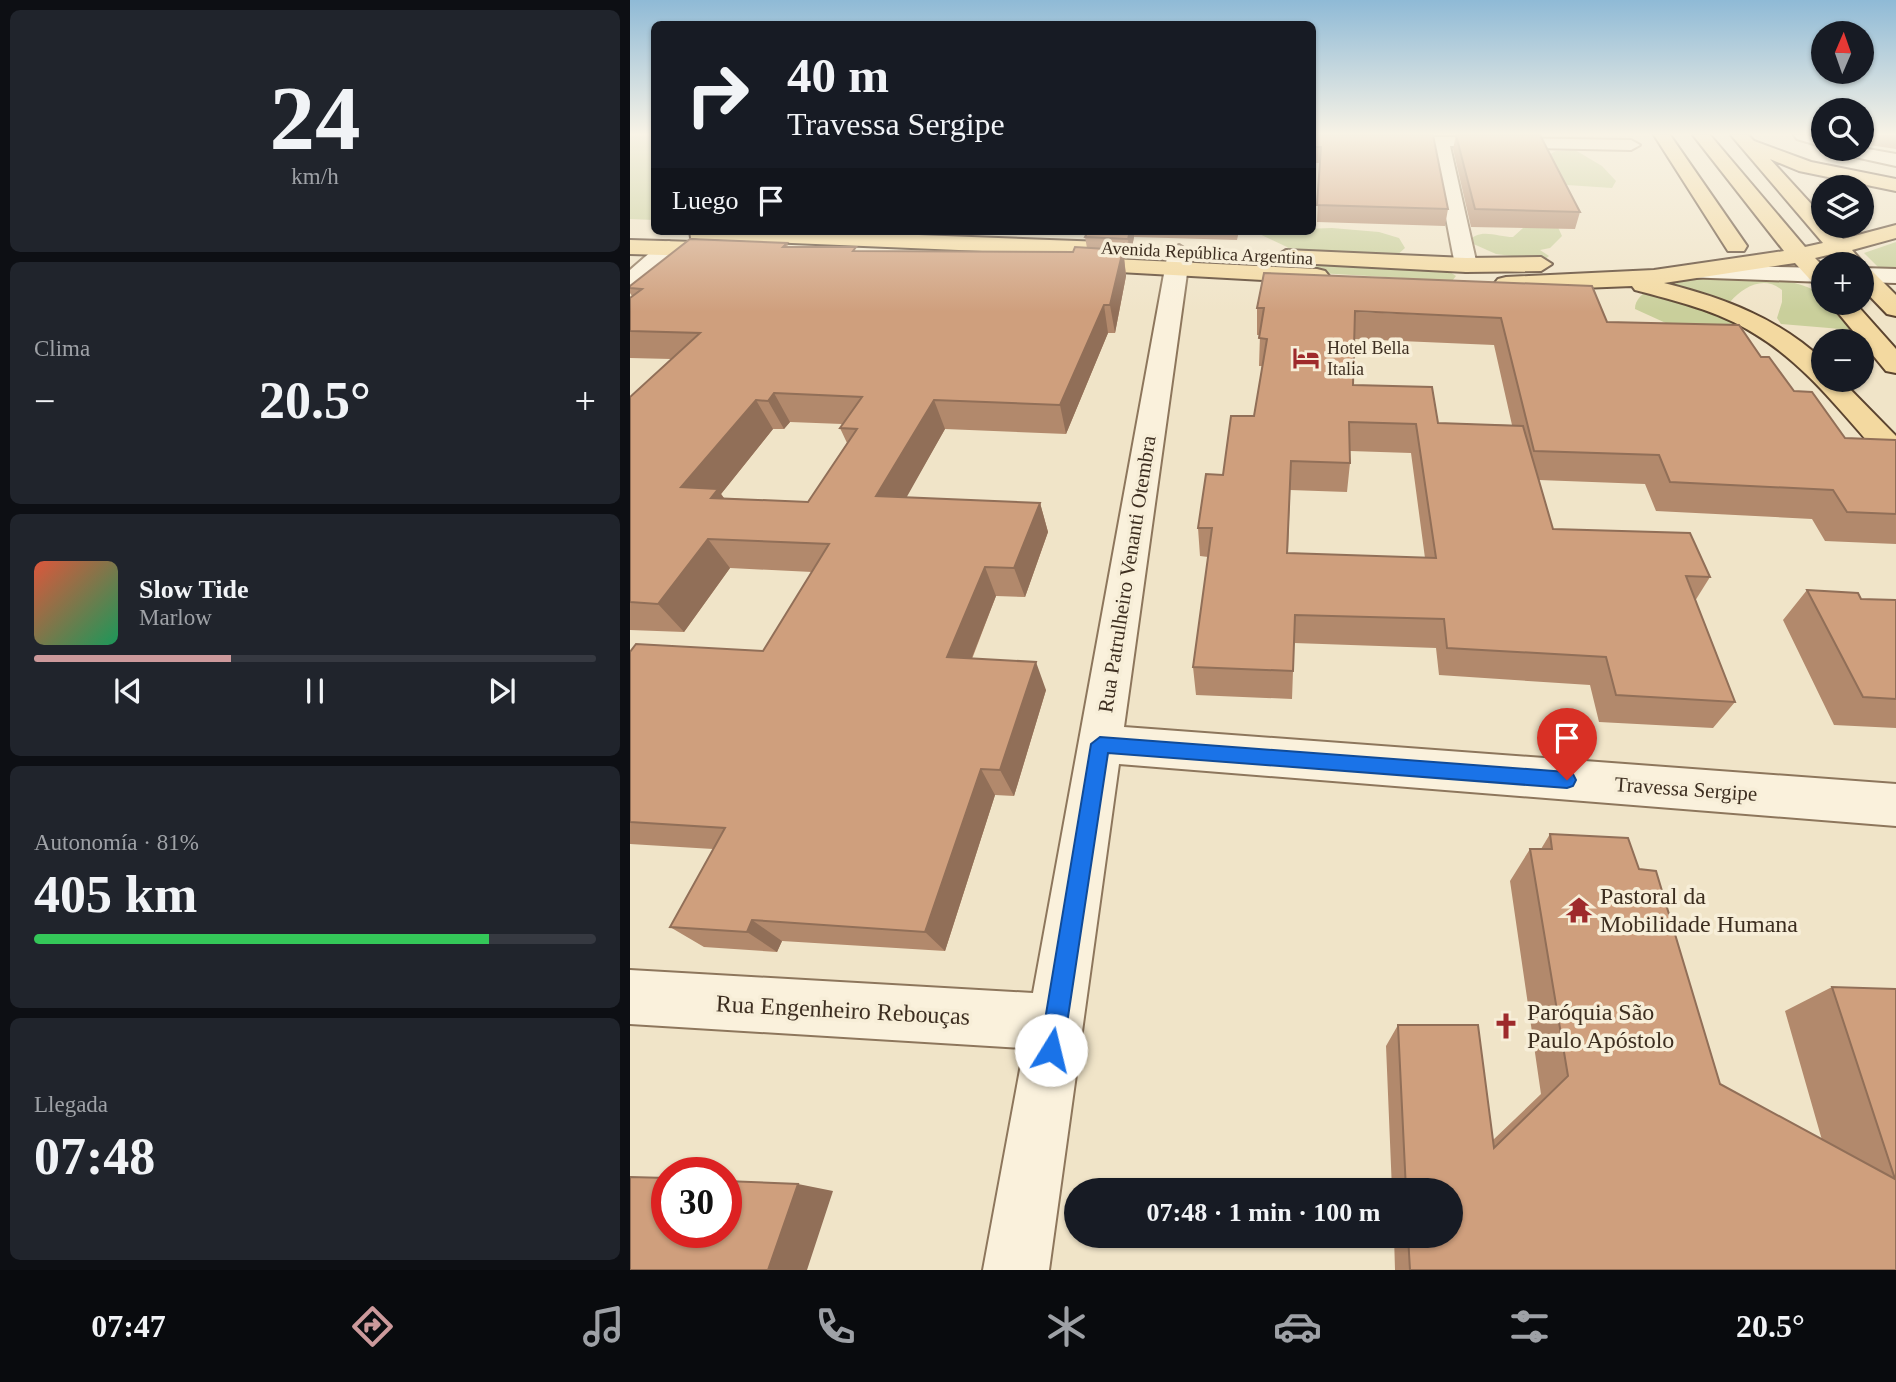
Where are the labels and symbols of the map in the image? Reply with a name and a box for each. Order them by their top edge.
north arrow [1811,21,1874,84]
street label: Avenida República Argentina [1100,237,1314,269]
place label: Hotel Bella Italia [1327,338,1409,379]
hotel icon: Hotel Bella Italia [1291,343,1321,373]
street label: Rua Patrulheiro Venanti Otembra [1093,433,1161,714]
pin [1537,708,1597,780]
street label: Travessa Sergipe [1614,772,1758,806]
place label: Pastoral da Mobilidade Humana [1600,883,1798,937]
temple icon: Pastoral da Mobilidade Humana [1564,895,1594,925]
street label: Rua Engenheiro Rebouças [715,990,971,1030]
place label: Paróquia São Paulo Apóstolo [1527,999,1674,1053]
church icon: Paróquia São Paulo Apóstolo [1491,1011,1521,1041]
position arrow [1014,1013,1088,1087]
speed limit sign: 30 [651,1157,742,1248]

